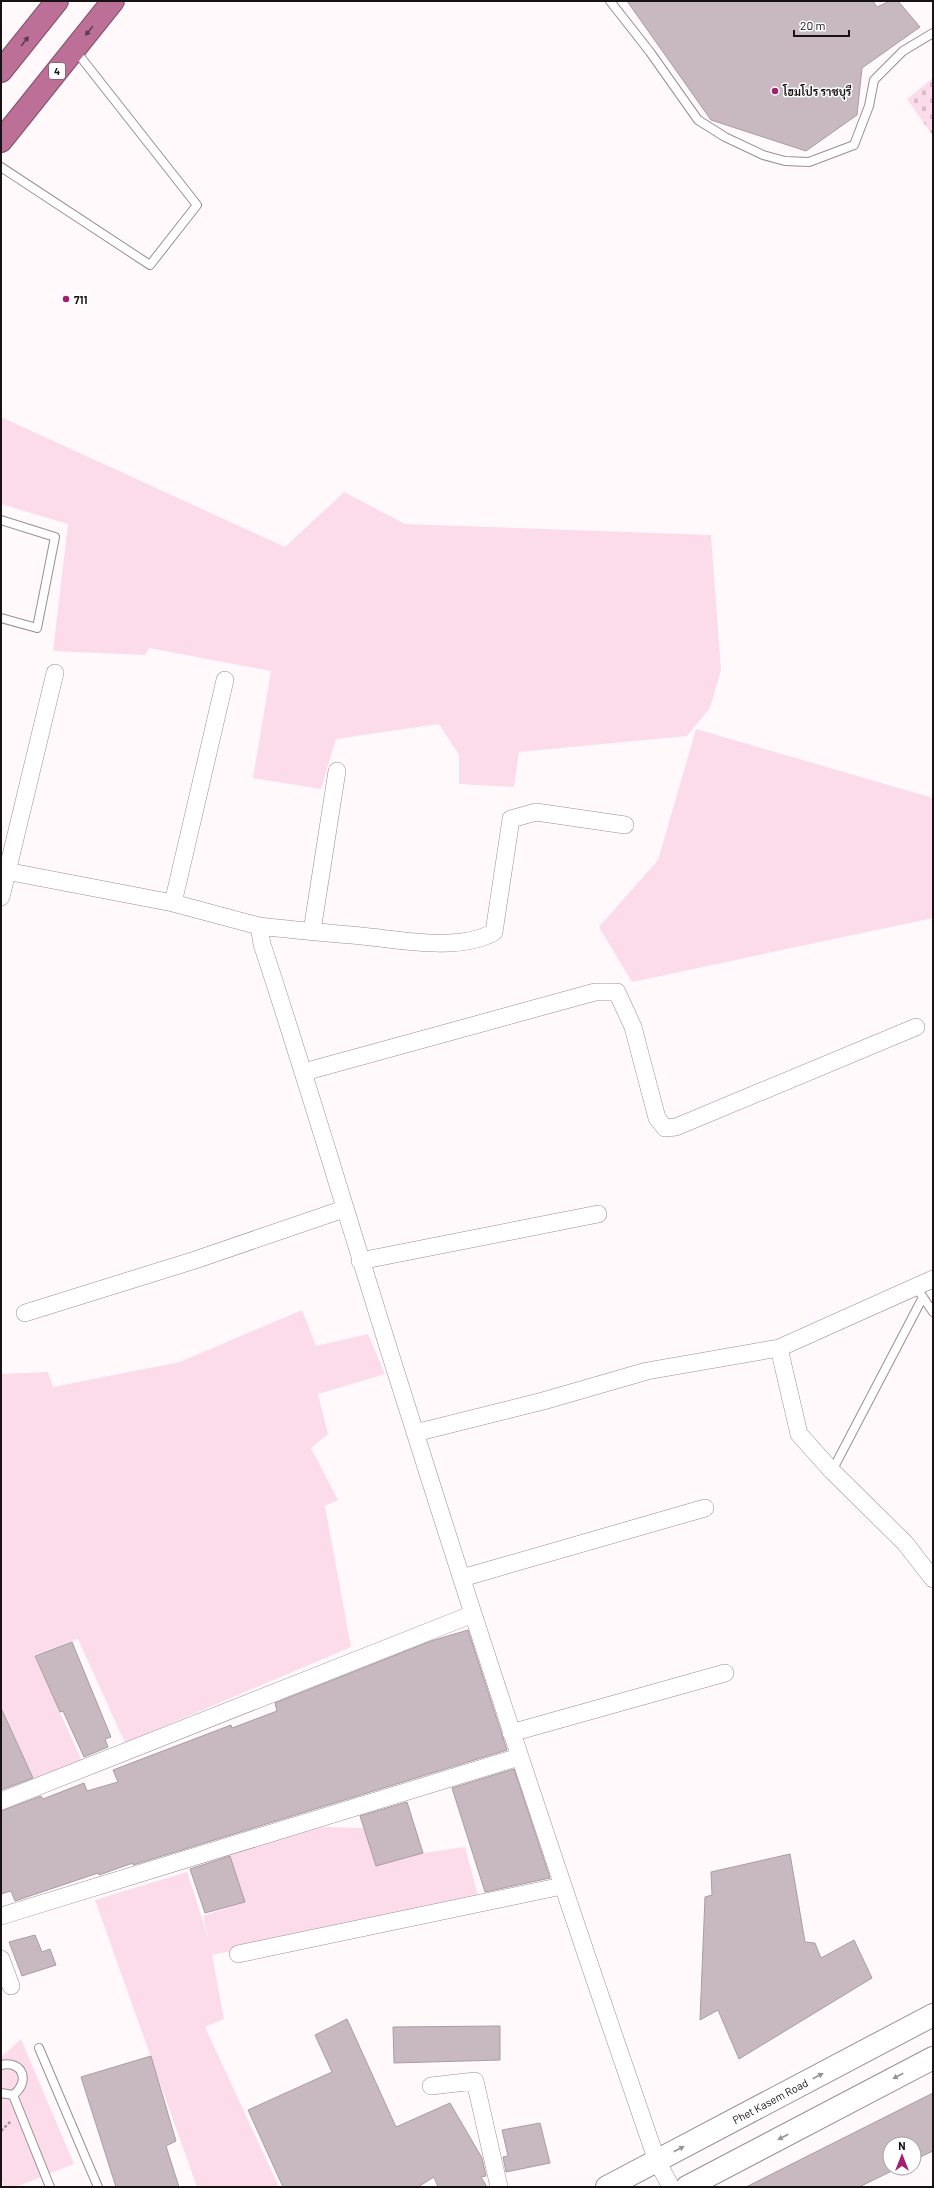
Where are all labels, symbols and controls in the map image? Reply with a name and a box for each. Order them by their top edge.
scale bar [794,12,849,38]
text: 20 m [800,18,826,32]
one-way arrow [85,26,93,37]
one-way arrow [21,35,30,46]
road number: 4 [49,63,65,79]
place label: โฮมโปร ราชบุรี [782,84,852,100]
marker: โฮมโปร ราชบุรี [770,86,780,96]
place label: 711 [74,293,88,306]
marker: 711 [61,294,71,304]
one-way arrow [813,2072,824,2079]
one-way arrow [893,2073,904,2079]
street label: Phet Kasem Road [730,2076,810,2126]
one-way arrow [778,2133,789,2140]
north arrow [882,2136,922,2176]
text: N [898,2139,906,2152]
one-way arrow [673,2146,685,2153]

